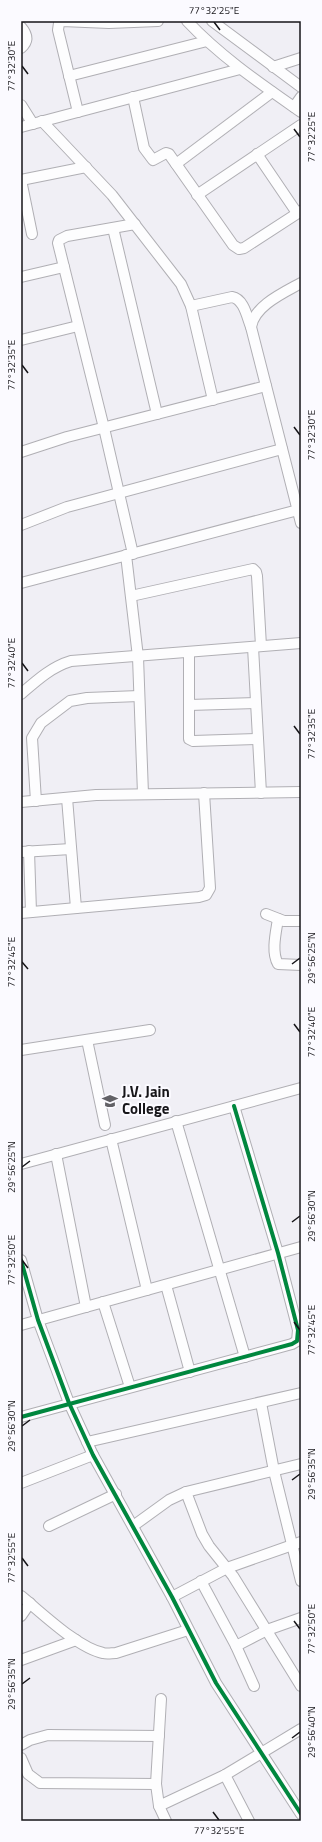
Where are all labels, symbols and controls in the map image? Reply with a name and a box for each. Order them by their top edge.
text: 77°32'25"E [189,3,240,18]
text: 77°32'30"E [4,40,19,91]
text: 77°32'25"E [304,111,319,162]
text: 77°32'35"E [4,339,19,390]
text: 77°32'30"E [304,409,319,460]
text: 77°32'40"E [4,637,19,688]
text: 77°32'35"E [304,708,319,759]
text: 29°56'25"N [304,932,319,984]
text: 77°32'45"E [4,936,19,987]
text: 77°32'40"E [304,1006,319,1057]
place label: J.V. Jain College [122,1080,170,1120]
school or university icon: J.V. Jain College [101,1092,119,1110]
text: 29°56'25"N [4,1141,19,1193]
text: 29°56'30"N [304,1190,319,1242]
text: 77°32'50"E [4,1234,19,1285]
text: 77°32'45"E [304,1304,319,1355]
text: 29°56'30"N [4,1400,19,1452]
text: 29°56'35"N [304,1448,319,1500]
text: 77°32'55"E [4,1532,19,1583]
text: 77°32'50"E [304,1603,319,1654]
text: 29°56'35"N [4,1658,19,1710]
text: 29°56'40"N [304,1706,319,1758]
text: 77°32'55"E [194,1823,245,1838]

